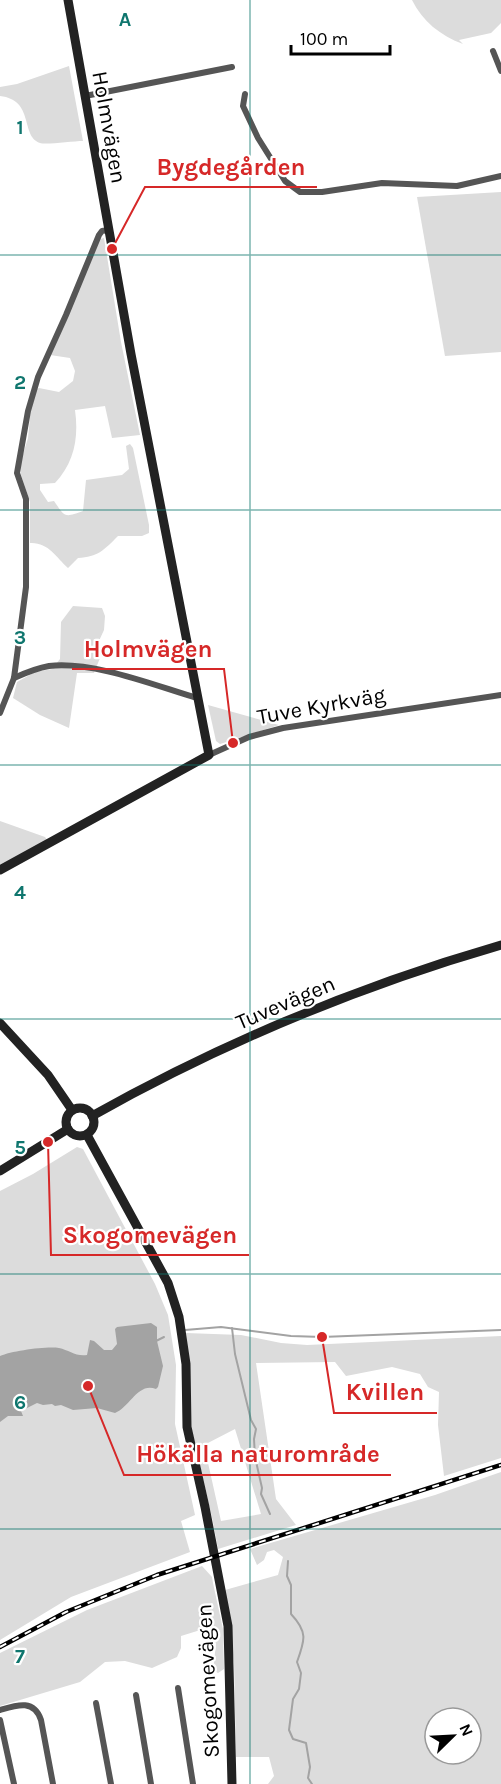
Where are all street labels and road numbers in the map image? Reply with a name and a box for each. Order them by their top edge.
street label: Holmvägen [86,69,132,185]
street label: Tuve Kyrkväg [255,682,388,730]
street label: Tuvevägen [232,970,339,1035]
street label: Skogomevägen [191,1603,225,1759]

